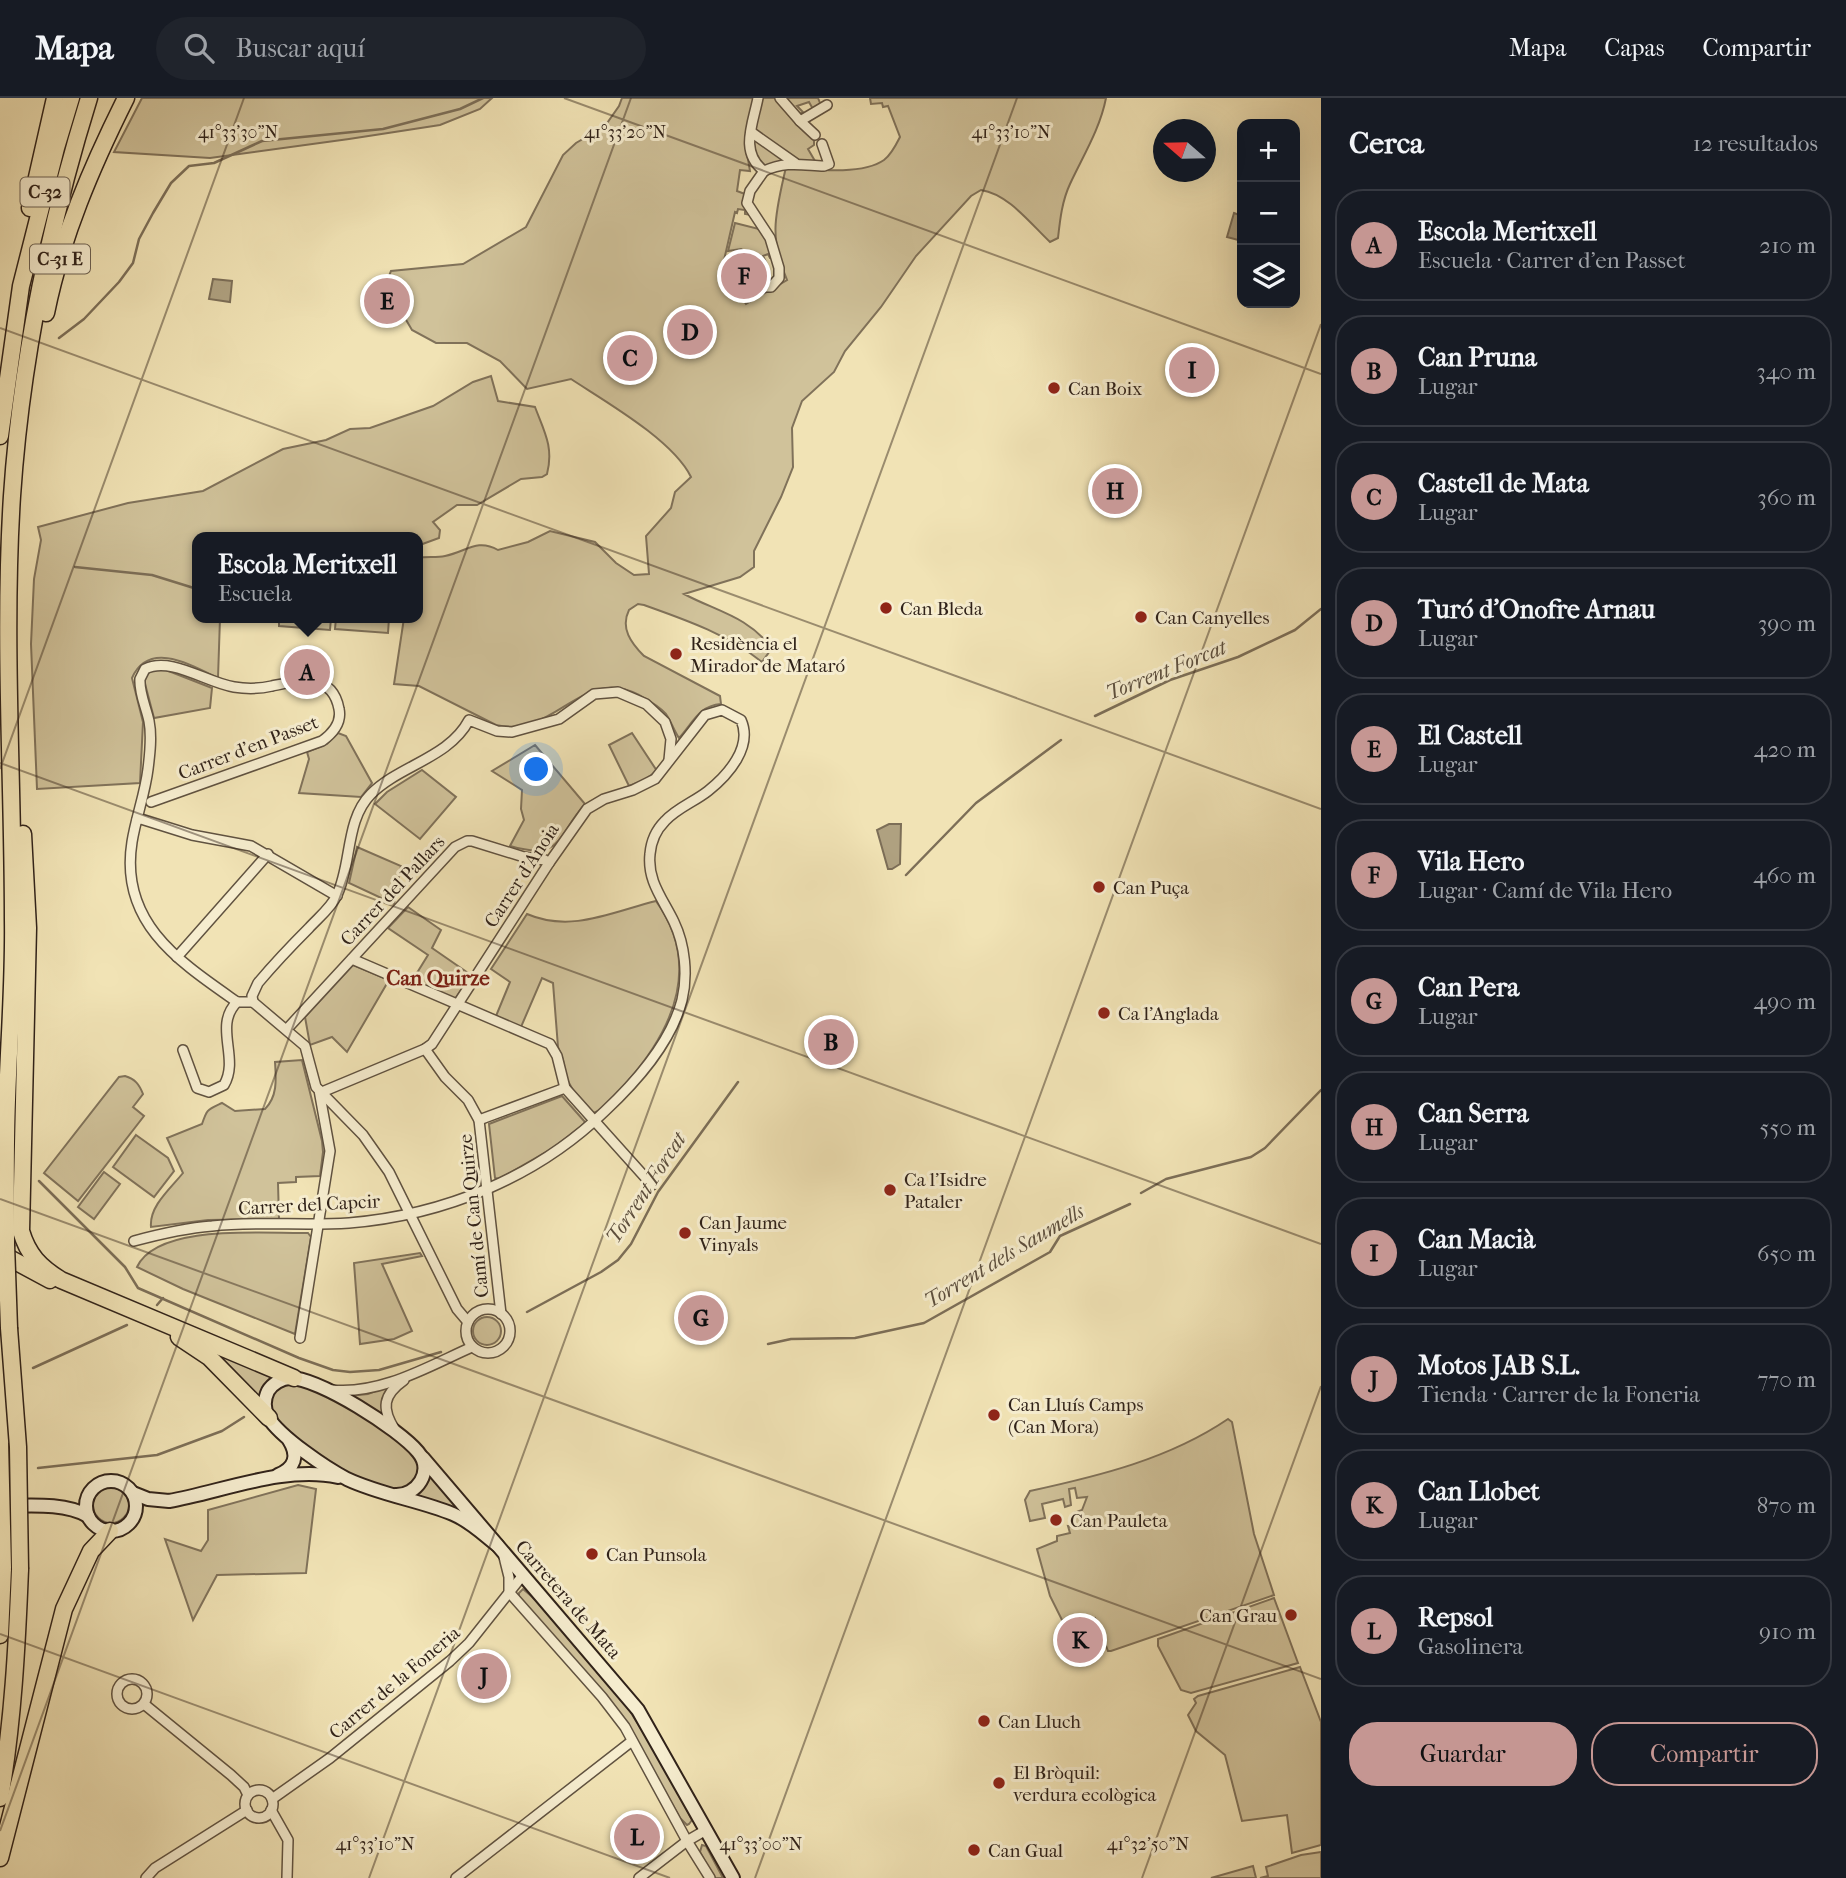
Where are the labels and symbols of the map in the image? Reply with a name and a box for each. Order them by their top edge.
north arrow [1153,119,1216,182]
text: 41°33'30"N [198,122,278,143]
text: 41°33'20"N [584,122,666,143]
text: 41°33'10"N [971,122,1051,143]
road number: C-32 [20,178,70,206]
road number: C-31 E [30,244,90,274]
pin: F [721,250,767,302]
pin: E [364,275,410,327]
pin: D [667,306,713,358]
pin: C [607,332,653,384]
pin: I [1169,344,1215,396]
place label: Can Boix [1068,378,1142,400]
marker: Can Boix [1046,380,1062,396]
pin: H [1092,465,1138,517]
place label: Can Bleda [900,598,983,620]
marker: Can Bleda [878,600,894,616]
place label: Can Canyelles [1155,607,1269,629]
marker: Can Canyelles [1133,609,1149,625]
place label: Residència el Mirador de Mataró [690,633,845,677]
water label: Torrent Forcat [1102,634,1231,705]
pin: A [284,646,330,698]
marker: Residència el Mirador de Mataró [668,646,684,662]
street label: Carrer d'en Passet [175,711,322,785]
your location [519,752,553,786]
street label: Carrer d'Anoia [480,819,564,932]
street label: Carrer del Pallars [336,831,449,950]
place label: Can Puça [1113,877,1189,899]
marker: Can Puça [1091,879,1107,895]
district label: Can Quirze [386,966,490,990]
place label: Ca l'Anglada [1118,1003,1219,1025]
marker: Ca l'Anglada [1096,1005,1112,1021]
pin: B [808,1016,854,1068]
water label: Torrent Forcat [601,1127,692,1248]
street label: Camí de Can Quirze [454,1133,494,1299]
place label: Ca l'Isidre Pataler [904,1169,987,1213]
marker: Ca l'Isidre Pataler [882,1182,898,1198]
street label: Carrer del Capcir [238,1190,382,1220]
water label: Torrent dels Saumells [920,1199,1089,1313]
place label: Can Jaume Vinyals [698,1212,787,1256]
marker: Can Jaume Vinyals [677,1225,693,1241]
pin: G [678,1292,724,1344]
place label: Can Lluís Camps (Can Mora) [1008,1394,1143,1438]
marker: Can Lluís Camps (Can Mora) [986,1407,1002,1423]
place label: Can Pauleta [1070,1510,1168,1532]
marker: Can Pauleta [1048,1512,1064,1528]
street label: Carretera de Mata [511,1536,626,1664]
place label: Can Punsola [606,1544,707,1566]
marker: Can Punsola [584,1546,600,1562]
place label: Can Grau [1199,1605,1277,1627]
marker: Can Grau [1283,1607,1299,1623]
pin: K [1057,1614,1103,1666]
street label: Carrer de la Foneria [325,1622,465,1744]
pin: J [461,1650,507,1702]
place label: Can Lluch [998,1711,1081,1733]
marker: Can Lluch [976,1713,992,1729]
place label: El Bròquil: verdura ecològica [1013,1762,1156,1806]
marker: El Bròquil: verdura ecològica [991,1775,1007,1791]
pin: L [614,1811,660,1863]
text: 41°33'10"N [335,1834,415,1855]
text: 41°33'00"N [720,1834,803,1855]
text: 41°32'50"N [1107,1834,1190,1855]
place label: Can Gual [988,1840,1063,1862]
marker: Can Gual [966,1842,982,1858]

